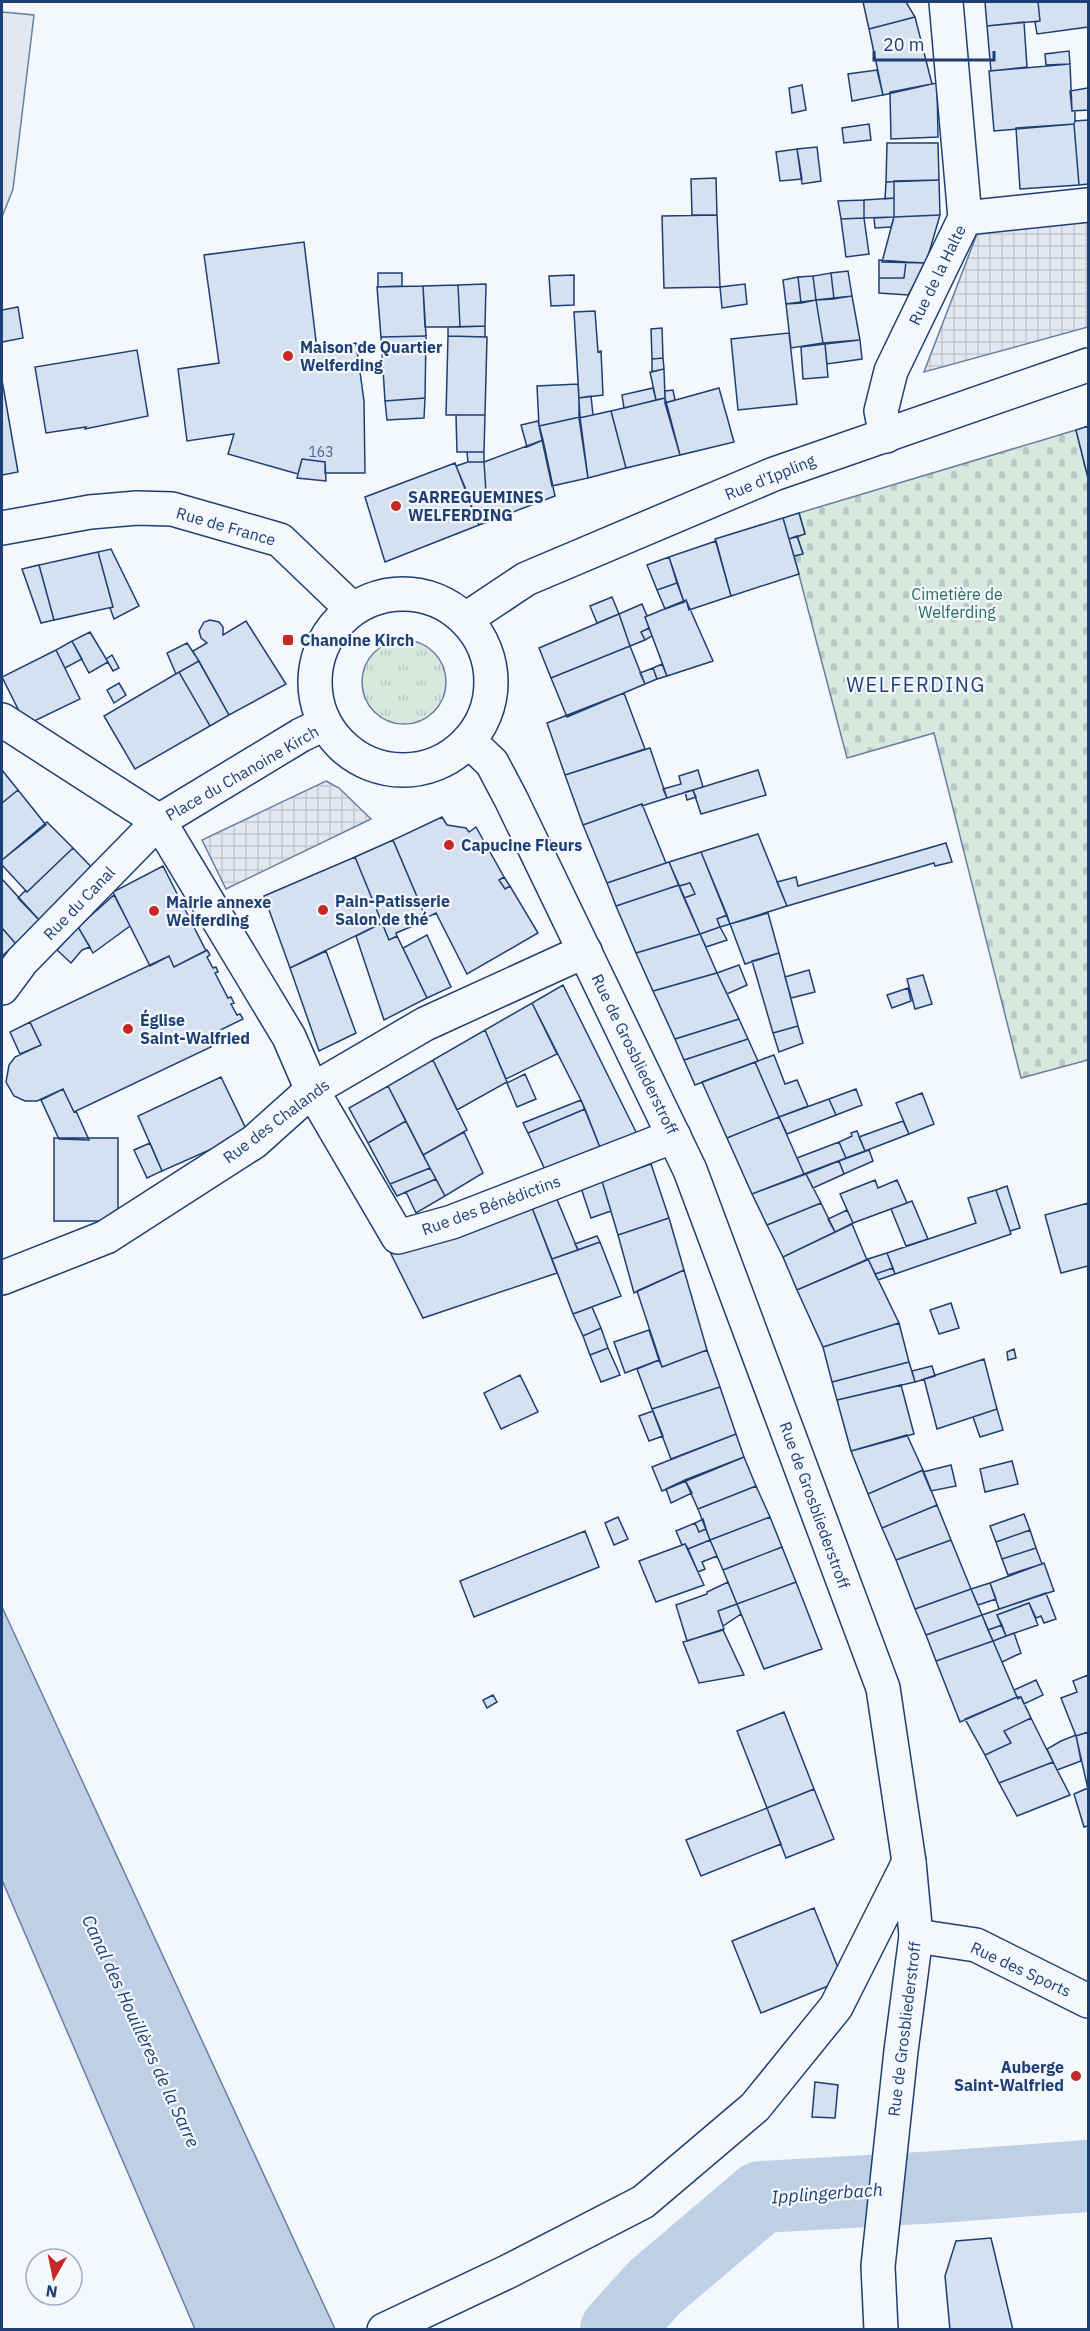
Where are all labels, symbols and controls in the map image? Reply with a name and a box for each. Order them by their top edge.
scale bar [874,24,994,62]
text: 20 m [883,33,925,56]
street label: Rue de la Halte [904,222,970,328]
place label: Maison de Quartier Welferding [300,337,443,375]
marker: Maison de Quartier Welferding [281,349,295,363]
house number: 163 [308,443,334,461]
street label: Rue d'Ippling [722,450,819,504]
place label: SARREGUEMINES WELFERDING [408,487,544,525]
marker: SARREGUEMINES WELFERDING [389,499,403,513]
street label: Rue de France [174,502,278,550]
park label: Cimetière de Welferding [911,584,1003,622]
place label: Chanoine Kirch [300,630,414,650]
marker: Chanoine Kirch [281,633,295,647]
district label: WELFERDING [846,671,986,698]
street label: Place du Chanoine Kirch [162,721,322,825]
place label: Capucine Fleurs [461,835,582,855]
marker: Capucine Fleurs [442,838,456,852]
street label: Rue du Canal [39,862,119,944]
place label: Pain-Patisserie Salon de thé [335,891,450,929]
place label: Mairie annexe Welferding [166,892,271,930]
marker: Pain-Patisserie Salon de thé [316,903,330,917]
marker: Mairie annexe Welferding [147,904,161,918]
street label: Rue de Grosbliederstroff [587,970,683,1138]
place label: Église Saint-Walfried [140,1009,250,1048]
marker: Église Saint-Walfried [121,1022,135,1036]
street label: Rue des Chalands [219,1074,333,1168]
street label: Rue des Bénédictins [419,1171,563,1239]
street label: Rue de Grosbliederstroff [775,1419,855,1591]
water label: Canal des Houillères de la Sarre [77,1911,205,2151]
street label: Rue des Sports [968,1937,1074,2001]
street label: Rue de Grosbliederstroff [883,1940,925,2118]
place label: Auberge Saint-Walfried [954,2057,1064,2095]
marker: Auberge Saint-Walfried [1069,2069,1083,2083]
water label: Ipplingerbach [770,2178,884,2208]
north arrow [24,2247,84,2307]
text: N [44,2281,59,2303]

